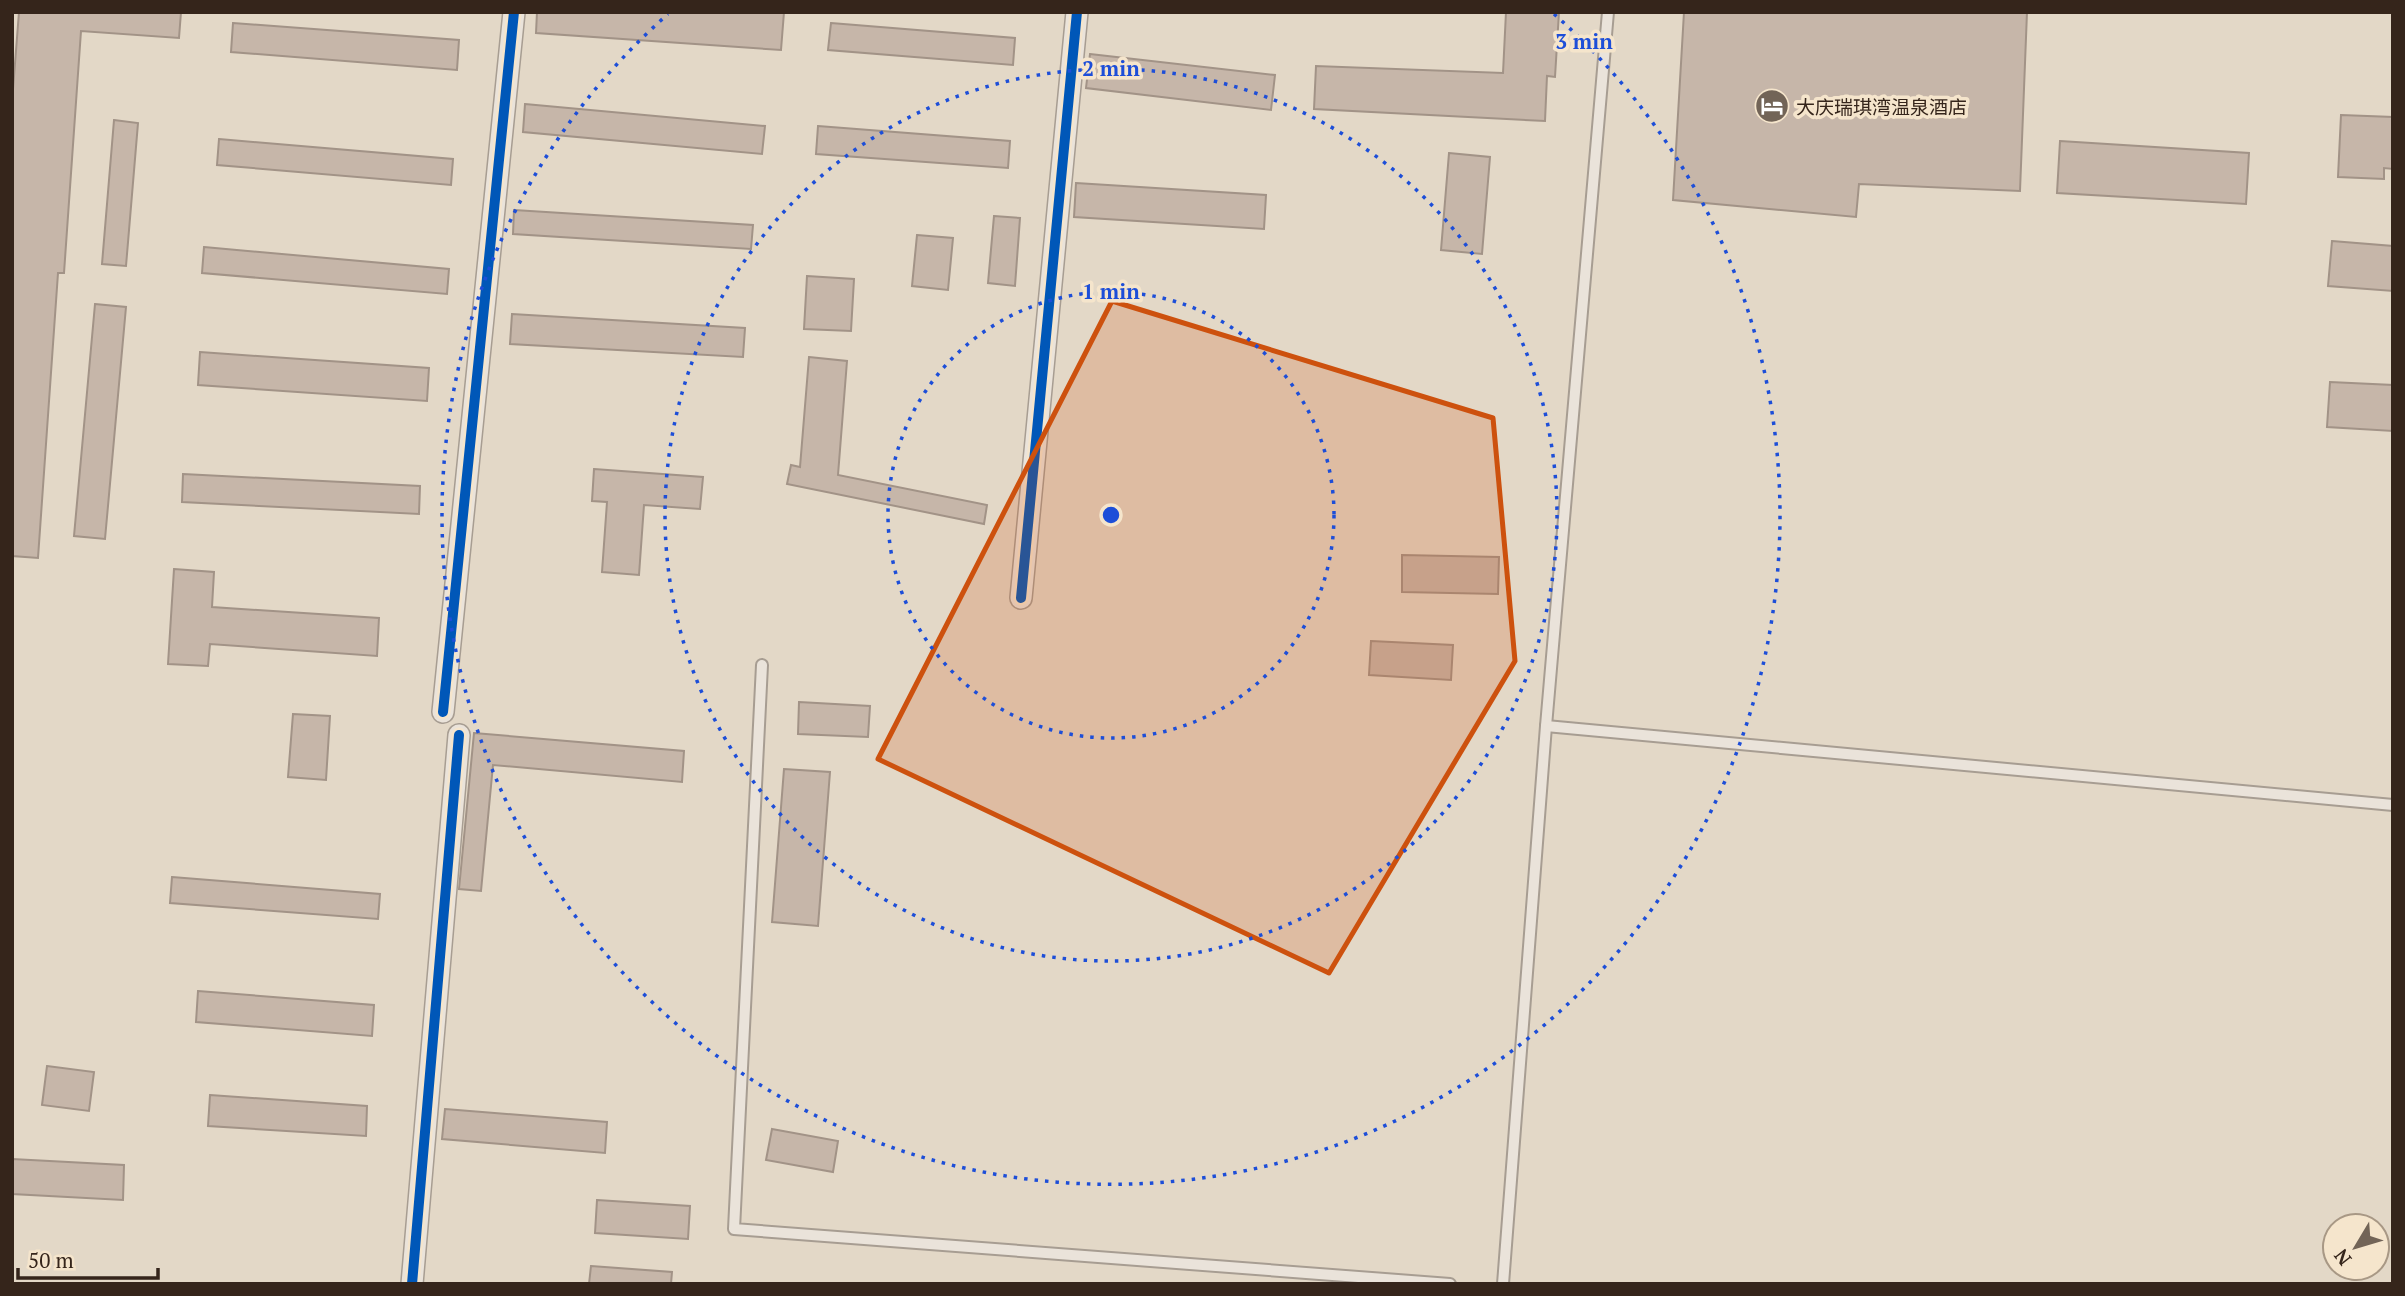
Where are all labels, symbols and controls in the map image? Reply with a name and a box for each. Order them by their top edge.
text: 3 min [1555,27,1613,55]
text: 2 min [1082,54,1140,82]
hotel icon: 大庆瑞琪湾温泉酒店 [1753,87,1791,125]
place label: 大庆瑞琪湾温泉酒店 [1796,94,1967,119]
text: 1 min [1082,277,1140,305]
centre of rings [1099,503,1123,527]
north arrow [2321,1212,2391,1282]
scale bar [18,1236,158,1280]
text: N [2328,1244,2356,1271]
text: 50 m [28,1246,74,1274]

